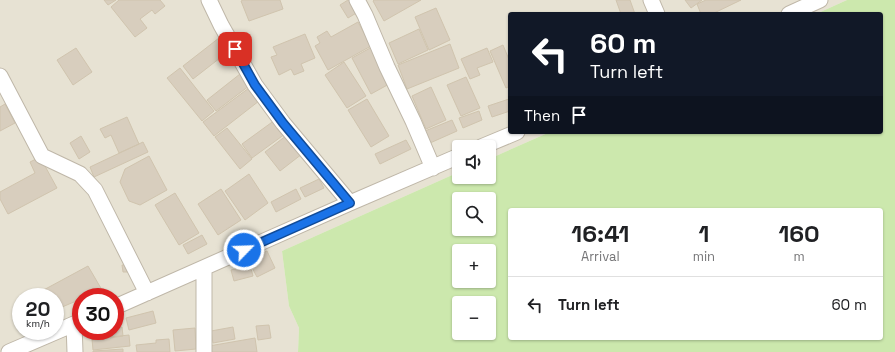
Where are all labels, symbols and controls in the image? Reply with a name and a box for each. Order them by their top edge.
text: 60 m [590,25,656,61]
icon: left [524,28,576,80]
pin [218,32,252,66]
icon: arrive [224,38,246,60]
text: Turn left [590,60,663,83]
icon: arrive [568,104,590,126]
text: Then [524,106,560,125]
map controls [452,140,496,340]
button: sound [452,140,496,184]
button: search [452,192,496,236]
text: 16:41 [571,218,629,249]
text: 1 [698,218,709,249]
text: 160 [778,218,820,249]
position arrow [223,229,265,271]
button: + [452,244,496,288]
text: Arrival [581,248,620,265]
text: min [693,248,715,265]
text: m [793,248,805,265]
speed limit sign: 30 [72,288,124,340]
icon: left [524,294,546,316]
text: Turn left [558,295,620,314]
text: 60 m [831,295,867,314]
text: 20 [26,296,50,322]
button: − [452,296,496,340]
text: km/h [26,317,50,330]

